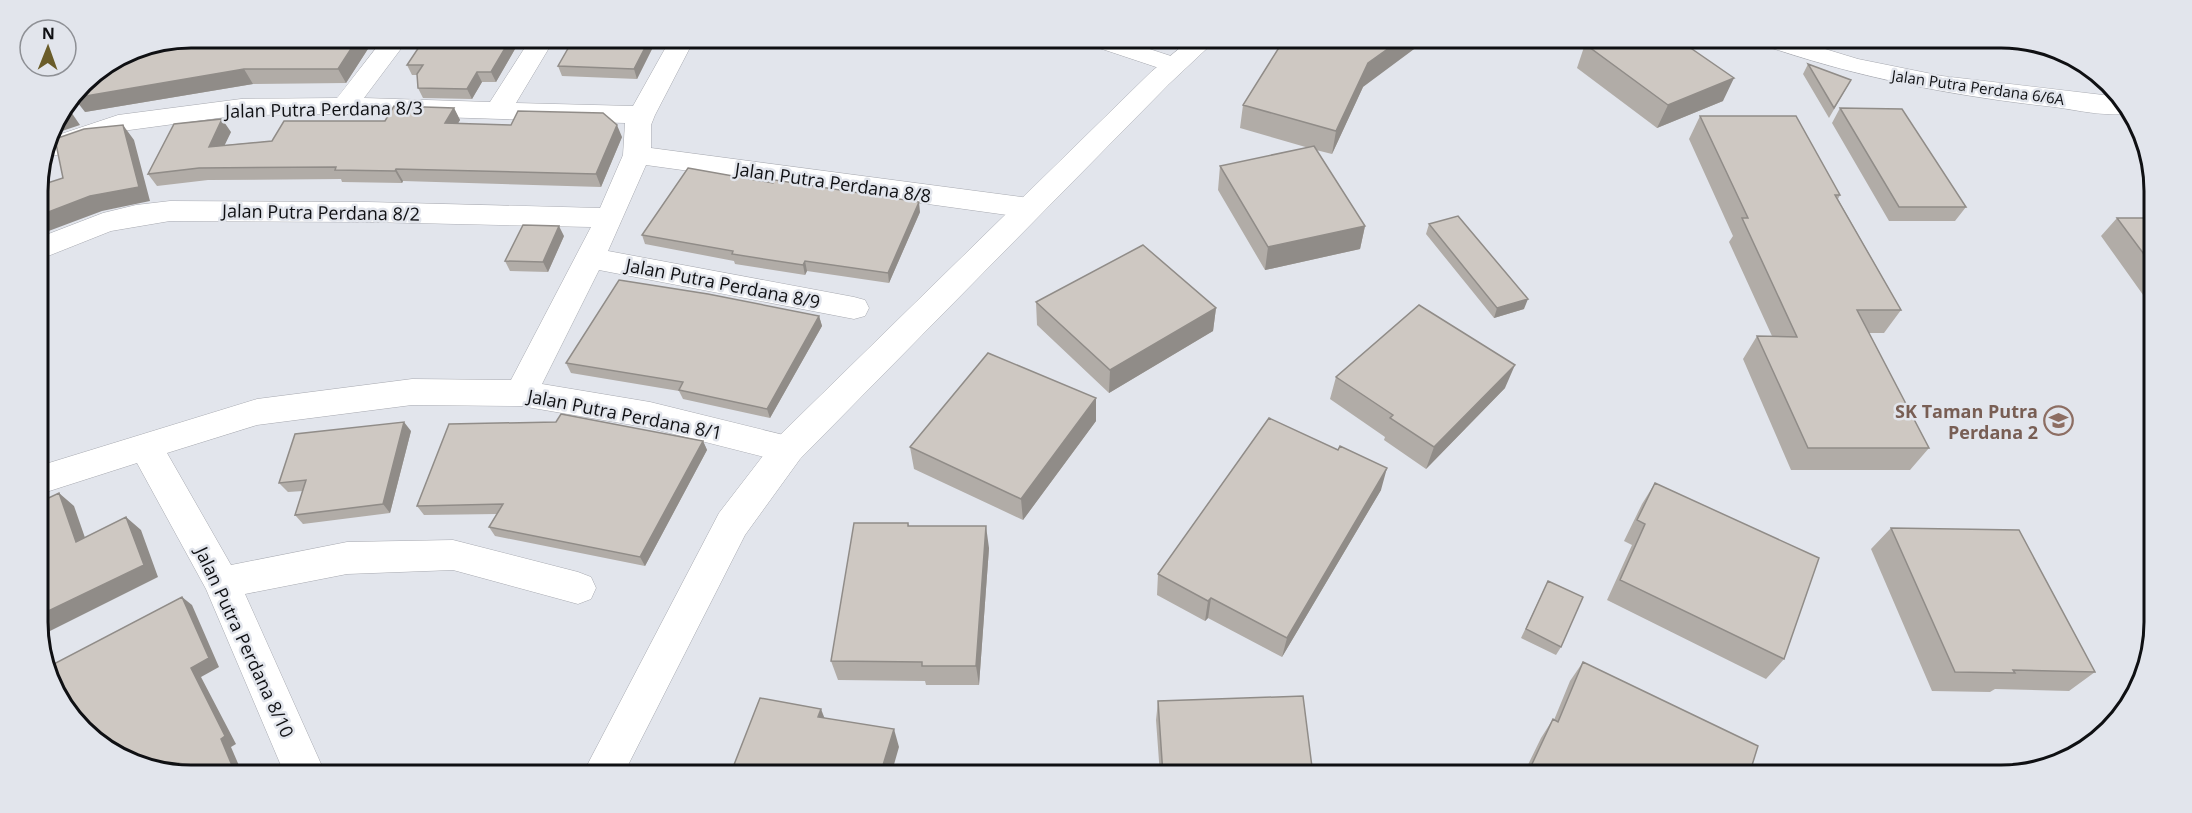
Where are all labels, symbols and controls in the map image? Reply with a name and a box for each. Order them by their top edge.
north arrow [18,18,78,78]
text: N [42,22,55,44]
street label: Jalan Putra Perdana 6/6A [1888,65,2066,109]
street label: Jalan Putra Perdana 8/3 [223,95,423,123]
street label: Jalan Putra Perdana 8/8 [731,156,933,208]
street label: Jalan Putra Perdana 8/2 [220,198,420,226]
street label: Jalan Putra Perdana 8/9 [622,252,822,314]
street label: Jalan Putra Perdana 8/1 [524,383,724,445]
place label: SK Taman Putra Perdana 2 [1895,399,2038,444]
school or university icon: SK Taman Putra Perdana 2 [2043,405,2075,437]
street label: Jalan Putra Perdana 8/10 [189,541,300,741]

